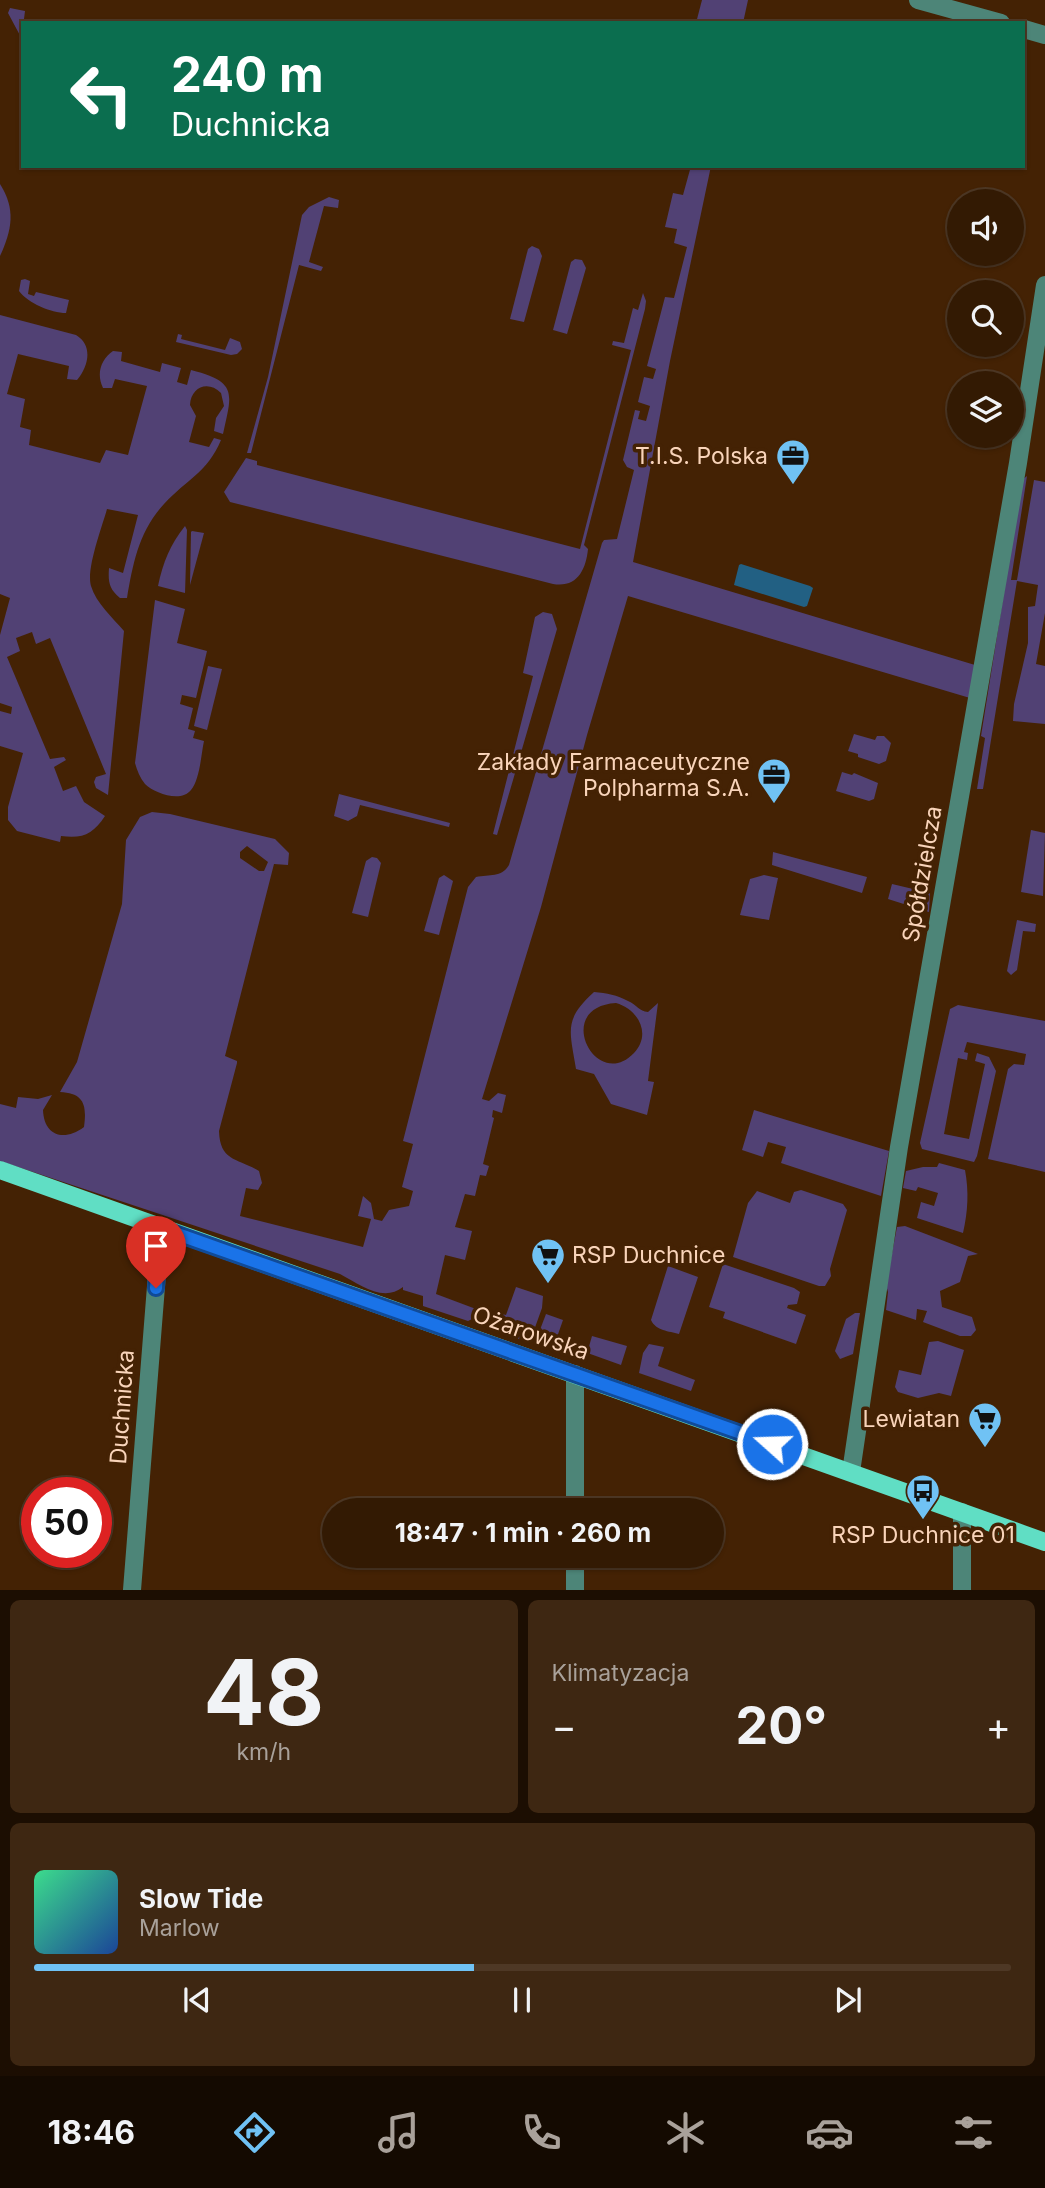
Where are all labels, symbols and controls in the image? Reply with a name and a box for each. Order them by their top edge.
text: 240 m [171,45,324,104]
icon: left [56,49,147,140]
text: Duchnicka [171,105,331,144]
map controls [947,189,1024,448]
button: sound [947,189,1024,266]
button: search [947,280,1024,357]
button: layers [947,371,1024,448]
office icon: T.I.S. Polska [774,437,812,486]
place label: T.I.S. Polska [635,442,768,470]
place label: Zakłady Farmaceutyczne Polpharma S.A. [477,748,750,802]
office icon: Zakłady Farmaceutyczne Polpharma S.A. [755,756,793,805]
street label: Spółdzielcza [896,804,948,944]
pin [126,1216,186,1288]
icon: arrive [137,1227,175,1265]
supermarket icon: RSP Duchnice [529,1236,567,1285]
place label: RSP Duchnice [572,1241,725,1269]
street label: Ożarowska [469,1300,593,1366]
street label: Duchnicka [104,1349,140,1465]
supermarket icon: Lewiatan [966,1400,1004,1449]
place label: Lewiatan [863,1405,960,1433]
position arrow [735,1407,809,1481]
bus stop icon: RSP Duchnice 01 [904,1472,942,1521]
speed limit sign: 50 [21,1477,112,1568]
text: 18:47 · 1 min · 260 m [395,1517,651,1548]
place label: RSP Duchnice 01 [831,1521,1015,1549]
text: 48 [203,1637,324,1747]
text: Klimatyzacja [552,1659,689,1687]
text: 20° [735,1694,827,1757]
text: − [552,1703,577,1749]
text: + [986,1703,1011,1749]
text: km/h [236,1738,291,1766]
text: Slow Tide [139,1883,263,1914]
text: Marlow [139,1914,219,1942]
icon: previous [178,1981,216,2019]
icon: pause [503,1981,541,2019]
icon: next [829,1981,867,2019]
icon: directions [230,2108,279,2157]
icon: music [374,2108,423,2157]
icon: phone [517,2108,566,2157]
icon: climate [661,2108,710,2157]
icon: car [805,2108,854,2157]
icon: filters [949,2108,998,2157]
text: 18:46 [47,2113,135,2152]

